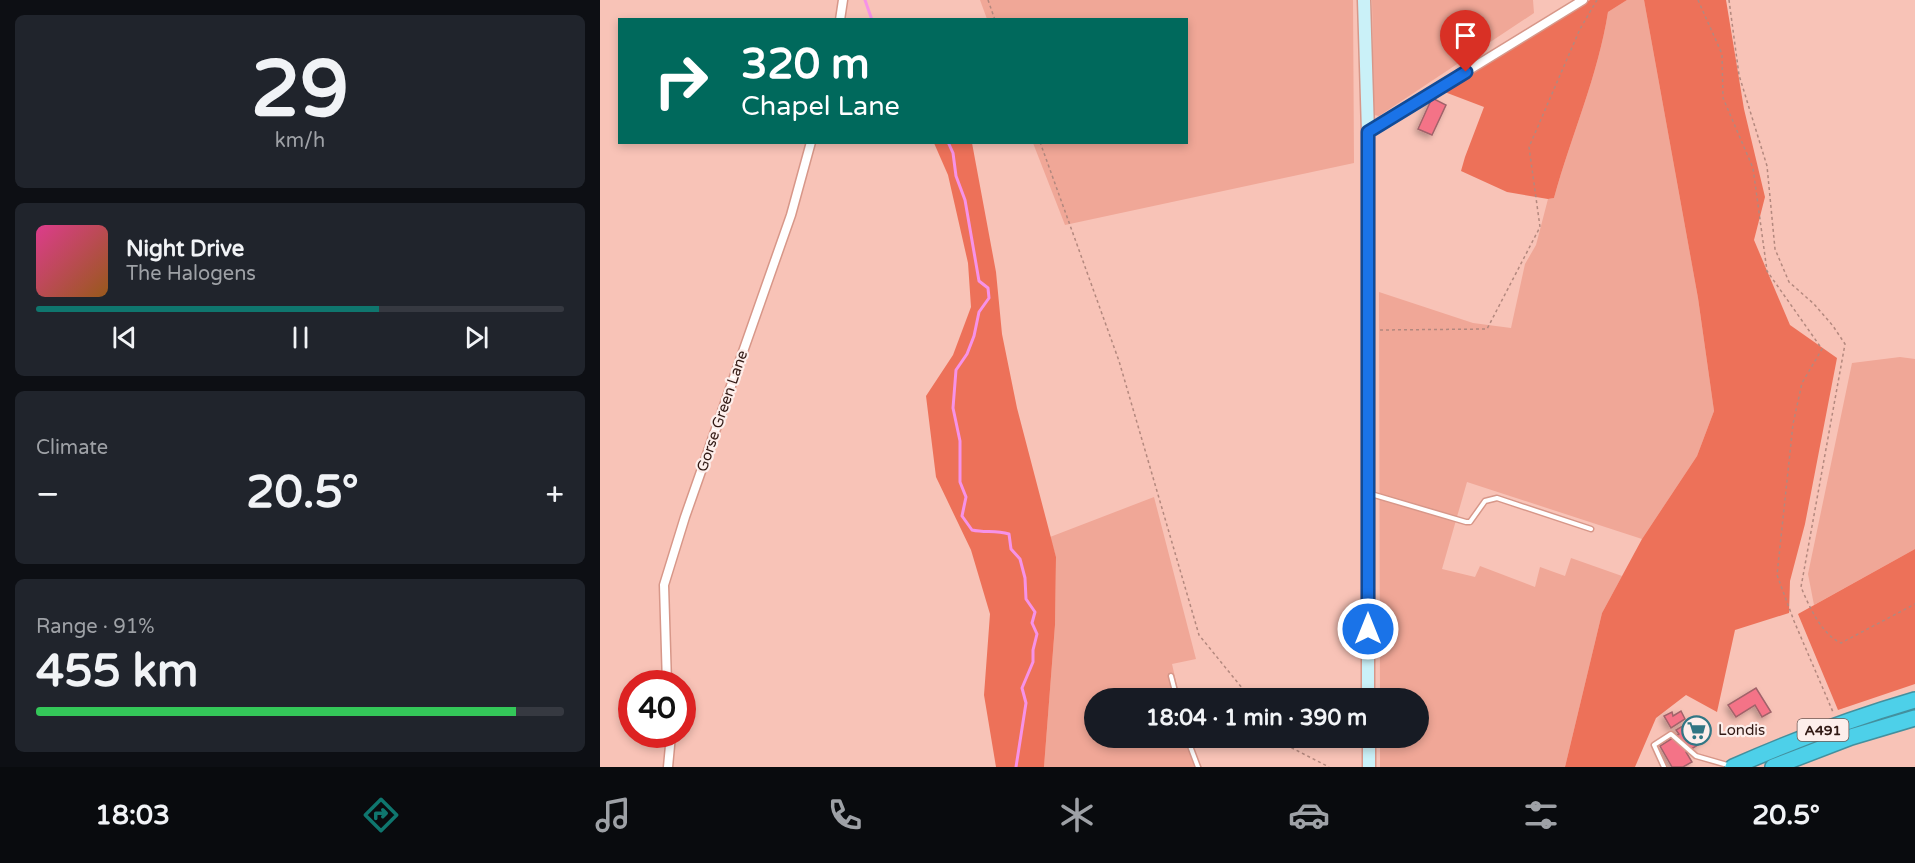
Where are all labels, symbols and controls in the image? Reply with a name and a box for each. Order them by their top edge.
pin [1440,10,1491,72]
icon: arrive [1449,19,1482,52]
text: 320 m [741,39,870,90]
icon: right [642,42,720,120]
text: 29 [251,43,349,137]
text: Chapel Lane [741,90,900,123]
text: km/h [275,129,325,153]
text: Night Drive [126,236,244,262]
text: The Halogens [126,262,256,286]
icon: previous [108,321,141,354]
icon: pause [284,321,317,354]
icon: next [460,321,493,354]
street label: Gorse Green Lane [693,348,751,474]
text: Climate [36,436,108,460]
text: 20.5° [246,466,359,520]
text: − [36,475,60,514]
text: + [545,475,564,514]
position arrow [1336,597,1400,661]
text: Range · 91% [36,615,155,639]
text: 455 km [36,645,198,699]
speed limit sign: 40 [618,670,696,748]
text: 18:04 · 1 min · 390 m [1146,705,1367,731]
supermarket icon: Londis [1681,714,1713,746]
road number: A491 [1798,719,1848,741]
place label: Londis [1718,721,1765,739]
icon: directions [360,794,402,836]
icon: music [592,794,634,836]
icon: phone [824,794,866,836]
icon: climate [1056,794,1098,836]
icon: car [1288,794,1330,836]
icon: filters [1520,794,1562,836]
text: 18:03 [95,799,170,832]
text: 20.5° [1752,799,1820,832]

